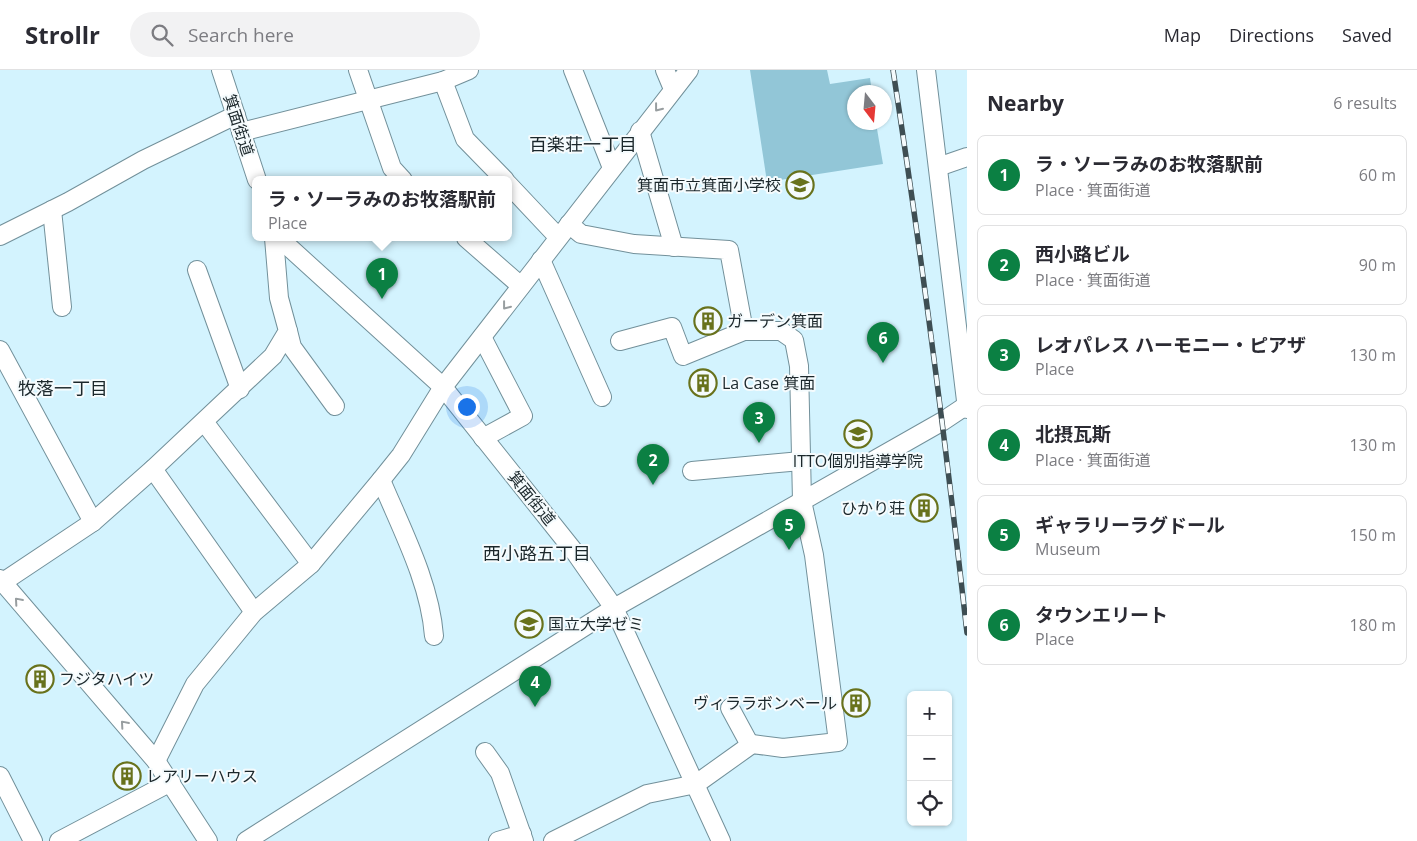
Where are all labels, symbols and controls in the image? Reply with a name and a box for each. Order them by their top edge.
search box [130,12,480,57]
text: Strollr [25,18,100,51]
icon: search [148,21,176,49]
text: Search here [188,22,294,48]
text: Map [1164,23,1201,47]
text: Directions [1229,23,1314,47]
text: Saved [1342,23,1392,47]
north arrow [847,85,892,130]
text: Nearby [987,89,1064,117]
street label: 箕面街道 [219,91,259,159]
text: 6 results [1333,92,1397,114]
one-way arrow [655,102,664,112]
district label: 百楽荘一丁目 [529,132,637,156]
text: ラ・ソーラみのお牧落駅前 [1035,151,1263,177]
text: 1 [999,164,1009,186]
text: 60 m [1359,164,1396,186]
school or university icon: 箕面市立箕面小学校 [785,170,815,200]
place label: 箕面市立箕面小学校 [637,174,781,196]
popup [252,176,512,241]
text: Place · 箕面街道 [1035,179,1151,201]
text: ラ・ソーラみのお牧落駅前 [268,186,496,212]
text: Place [268,212,307,234]
text: 西小路ビル [1035,241,1130,267]
text: 2 [999,254,1009,276]
text: 90 m [1359,254,1396,276]
pin: 1 [366,258,398,299]
text: Place · 箕面街道 [1035,269,1151,291]
one-way arrow [503,300,511,309]
building icon: ガーデン箕面 [693,306,723,336]
place label: ガーデン箕面 [727,310,823,332]
pin: 6 [867,322,899,363]
text: レオパレス ハーモニー・ピアザ [1035,332,1306,358]
text: 3 [999,344,1009,366]
text: 130 m [1350,344,1396,366]
text: Place [1035,358,1074,380]
building icon: La Case 箕面 [688,368,718,398]
place label: La Case 箕面 [722,372,815,394]
district label: 牧落一丁目 [18,376,108,400]
your location [454,394,480,420]
pin: 3 [743,402,775,443]
school or university icon: ITTO個別指導学院 [843,419,873,449]
text: 北摂瓦斯 [1035,421,1111,447]
text: 4 [999,434,1009,456]
text: 130 m [1350,434,1396,456]
pin: 2 [637,444,669,485]
text: Place · 箕面街道 [1035,449,1151,471]
place label: ITTO個別指導学院 [793,450,923,472]
street label: 箕面街道 [503,466,561,530]
building icon: ひかり荘 [909,493,939,523]
place label: ひかり荘 [841,497,905,519]
pin: 5 [773,509,805,550]
text: ギャラリーラグドール [1035,512,1225,538]
text: 5 [999,524,1009,546]
text: 150 m [1350,524,1396,546]
text: Museum [1035,538,1100,560]
district label: 西小路五丁目 [483,541,591,565]
one-way arrow [15,598,24,607]
text: タウンエリート [1035,602,1168,628]
school or university icon: 国立大学ゼミ [514,609,544,639]
place label: 国立大学ゼミ [548,613,644,635]
text: 6 [999,614,1009,636]
text: 180 m [1350,614,1396,636]
text: Place [1035,628,1074,650]
building icon: フジタハイツ [25,664,55,694]
pin: 4 [519,666,551,707]
place label: フジタハイツ [59,668,154,690]
building icon: ヴィララボンベール [841,688,871,718]
map controls [907,691,952,826]
button: + [907,691,952,736]
place label: ヴィララボンベール [693,692,837,714]
one-way arrow [121,720,130,729]
button: − [907,736,952,781]
building icon: レアリーハウス [112,761,142,791]
place label: レアリーハウス [146,765,258,787]
button: locate [907,781,952,826]

